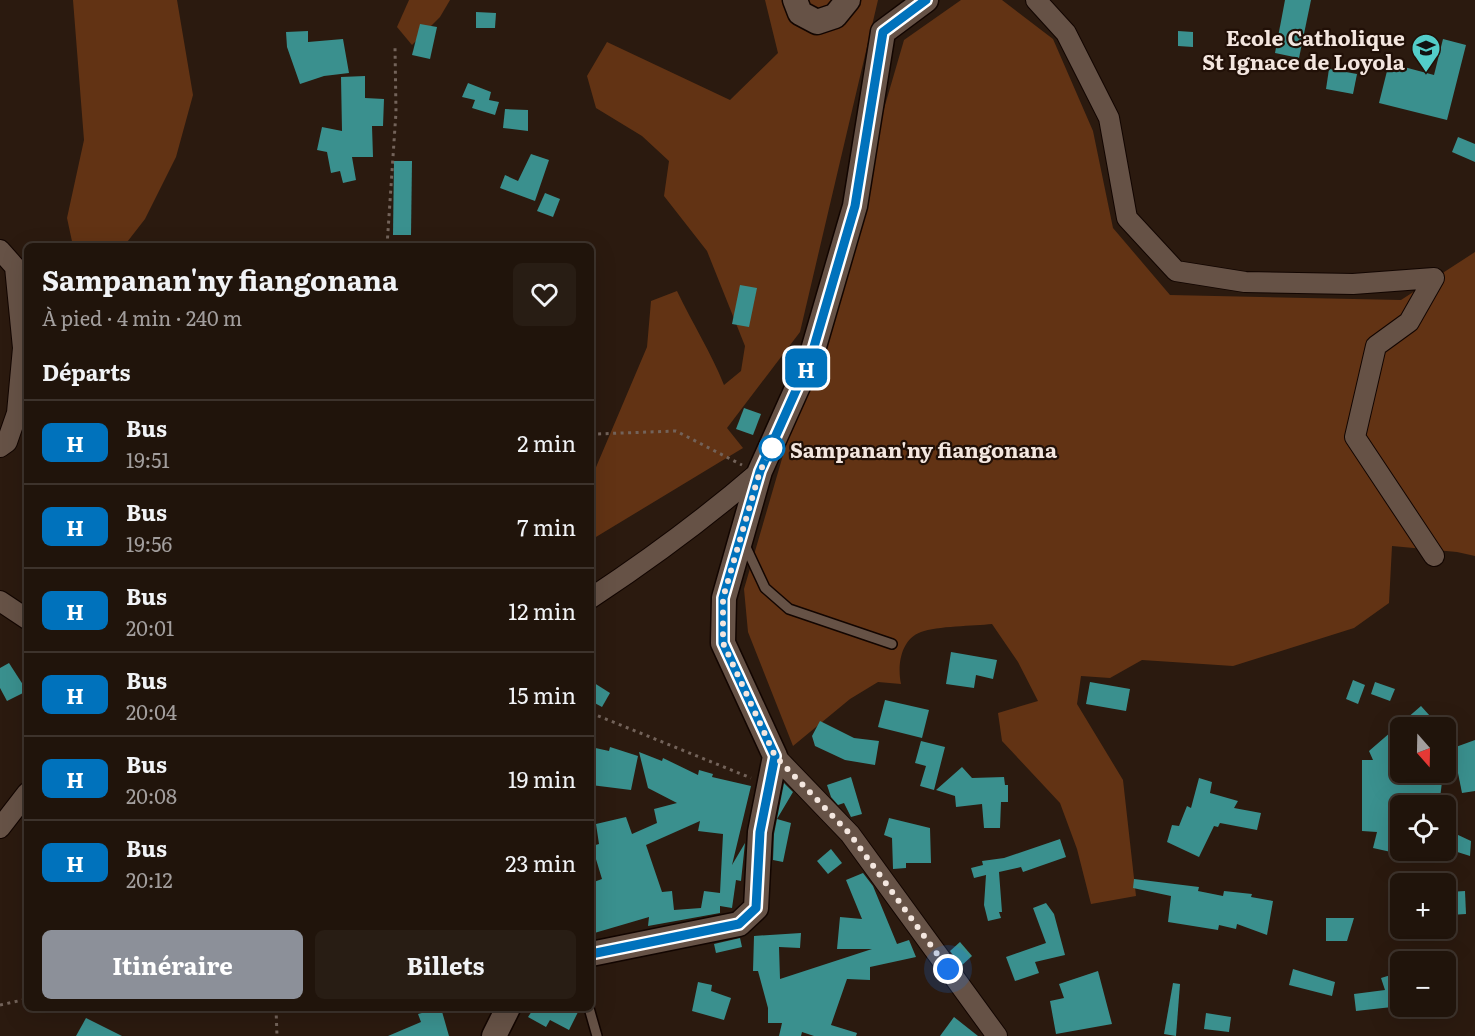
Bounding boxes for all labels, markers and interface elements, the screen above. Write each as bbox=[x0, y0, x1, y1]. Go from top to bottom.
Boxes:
place label: Ecole Catholique St Ignace de Loyola bbox=[1202, 21, 1406, 76]
school or university icon: Ecole Catholique St Ignace de Loyola bbox=[1410, 32, 1442, 74]
text: Sampanan'ny fiangonana bbox=[42, 258, 398, 300]
button: heart bbox=[513, 263, 576, 326]
text: À pied · 4 min · 240 m bbox=[42, 302, 242, 332]
line badge: H bbox=[786, 348, 826, 388]
text: H bbox=[797, 353, 815, 384]
text: Départs bbox=[42, 355, 131, 388]
text: Bus bbox=[126, 411, 167, 444]
text: 2 min bbox=[517, 426, 576, 459]
text: H bbox=[66, 427, 84, 458]
place label: Sampanan'ny fiangonana bbox=[790, 433, 1058, 464]
marker: Sampanan'ny fiangonana bbox=[759, 435, 785, 461]
text: 19:51 bbox=[126, 444, 170, 474]
text: Bus bbox=[126, 495, 167, 528]
text: 7 min bbox=[517, 510, 576, 543]
text: H bbox=[66, 511, 84, 542]
text: 19:56 bbox=[126, 528, 172, 558]
text: Bus bbox=[126, 579, 167, 612]
text: 12 min bbox=[508, 594, 576, 627]
text: H bbox=[66, 595, 84, 626]
text: 20:01 bbox=[126, 612, 174, 642]
text: Bus bbox=[126, 663, 167, 696]
text: 15 min bbox=[508, 678, 576, 711]
text: H bbox=[66, 679, 84, 710]
text: 20:04 bbox=[126, 696, 177, 726]
north arrow bbox=[1390, 717, 1456, 783]
map controls bbox=[1390, 717, 1456, 1017]
text: Bus bbox=[126, 747, 167, 780]
text: 19 min bbox=[508, 762, 576, 795]
text: H bbox=[66, 763, 84, 794]
text: 20:08 bbox=[126, 780, 177, 810]
button: locate bbox=[1390, 795, 1456, 861]
text: Bus bbox=[126, 831, 167, 864]
text: 23 min bbox=[505, 846, 576, 879]
text: H bbox=[66, 847, 84, 878]
text: 20:12 bbox=[126, 864, 173, 894]
button: + bbox=[1390, 873, 1456, 939]
button: Itinéraire bbox=[42, 930, 303, 999]
button: Billets bbox=[315, 930, 576, 999]
button: − bbox=[1390, 951, 1456, 1017]
your location bbox=[933, 954, 963, 984]

